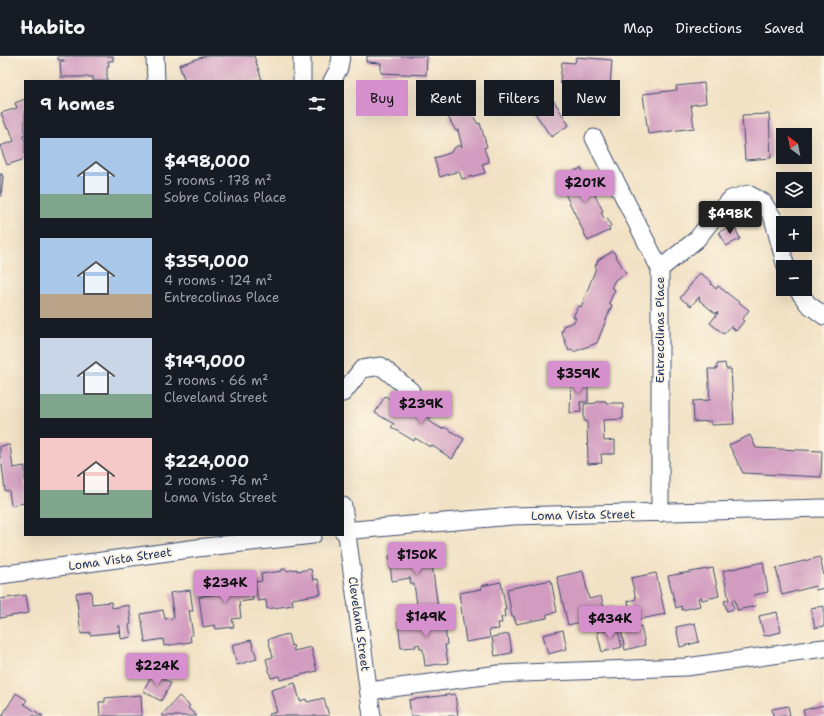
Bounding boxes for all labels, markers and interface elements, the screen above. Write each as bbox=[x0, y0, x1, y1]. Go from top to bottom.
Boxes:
text: Habito bbox=[20, 15, 85, 40]
text: Map bbox=[624, 19, 654, 37]
text: Directions bbox=[676, 19, 742, 37]
text: Saved bbox=[764, 19, 804, 37]
chip: Buy bbox=[356, 80, 408, 116]
chip: Rent bbox=[416, 80, 476, 116]
chip: Filters bbox=[484, 80, 554, 116]
chip: New bbox=[562, 80, 620, 116]
text: 9 homes bbox=[40, 93, 115, 115]
icon: filters bbox=[306, 93, 328, 115]
north arrow bbox=[776, 128, 812, 164]
map controls bbox=[776, 128, 812, 296]
text: $498,000 bbox=[164, 150, 250, 172]
icon: home bbox=[72, 154, 120, 202]
pin: $201K bbox=[557, 170, 613, 204]
text: 5 rooms · 178 m² bbox=[164, 172, 272, 189]
button: layers bbox=[776, 172, 812, 208]
text: $201K bbox=[564, 174, 606, 191]
text: Sobre Colinas Place bbox=[164, 189, 286, 206]
pin: $498K bbox=[702, 201, 758, 235]
text: $498K bbox=[708, 205, 752, 222]
button: + bbox=[776, 216, 812, 252]
text: $359,000 bbox=[164, 250, 249, 272]
icon: home bbox=[72, 254, 120, 302]
button: − bbox=[776, 260, 812, 296]
text: 4 rooms · 124 m² bbox=[164, 272, 273, 289]
street label: Entrecolinas Place bbox=[652, 277, 668, 383]
text: Entrecolinas Place bbox=[164, 289, 279, 306]
text: $149,000 bbox=[164, 350, 245, 372]
icon: home bbox=[72, 354, 120, 402]
pin: $359K bbox=[550, 361, 606, 395]
text: $359K bbox=[556, 365, 600, 382]
text: 2 rooms · 66 m² bbox=[164, 372, 268, 389]
text: Cleveland Street bbox=[164, 389, 268, 406]
pin: $239K bbox=[393, 391, 449, 425]
text: $239K bbox=[399, 395, 443, 412]
text: $224,000 bbox=[164, 450, 249, 472]
icon: home bbox=[72, 454, 120, 502]
text: 2 rooms · 76 m² bbox=[164, 472, 268, 489]
text: Loma Vista Street bbox=[164, 489, 277, 506]
street label: Loma Vista Street bbox=[531, 506, 635, 524]
pin: $150K bbox=[389, 542, 445, 576]
street label: Loma Vista Street bbox=[67, 544, 173, 574]
text: $150K bbox=[397, 546, 437, 563]
pin: $234K bbox=[197, 570, 253, 604]
text: $234K bbox=[203, 574, 247, 591]
street label: Cleveland Street bbox=[344, 576, 374, 672]
pin: $149K bbox=[398, 604, 454, 638]
pin: $434K bbox=[582, 606, 638, 640]
text: $149K bbox=[406, 608, 446, 625]
text: $434K bbox=[588, 610, 632, 627]
pin: $224K bbox=[129, 653, 185, 687]
text: $224K bbox=[135, 657, 179, 674]

